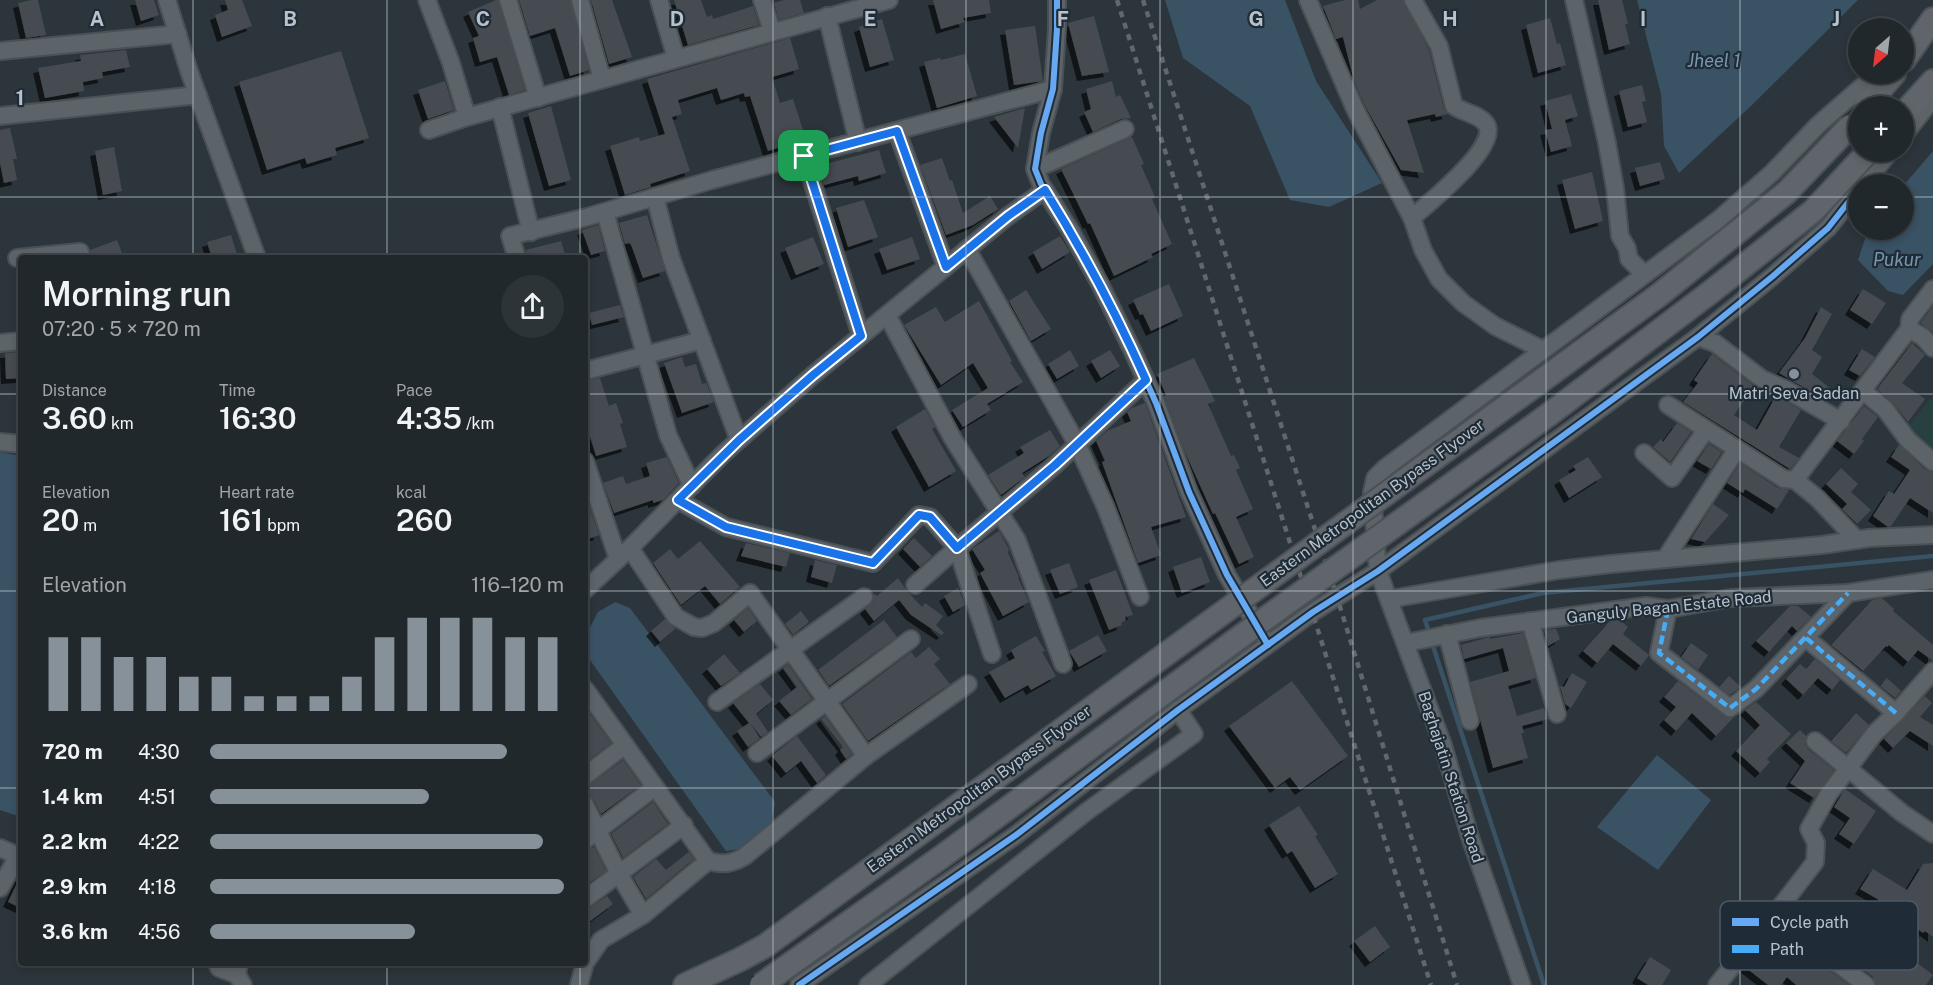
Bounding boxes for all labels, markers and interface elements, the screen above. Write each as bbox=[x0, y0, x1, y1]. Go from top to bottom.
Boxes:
text: A bbox=[90, 7, 104, 31]
text: B bbox=[283, 7, 297, 31]
text: C bbox=[476, 7, 490, 31]
text: D bbox=[670, 7, 684, 31]
text: E bbox=[864, 7, 876, 31]
text: F bbox=[1057, 7, 1069, 31]
text: G bbox=[1248, 7, 1264, 31]
text: H bbox=[1442, 7, 1458, 31]
text: I bbox=[1640, 7, 1646, 31]
text: J bbox=[1832, 7, 1840, 31]
north arrow bbox=[1848, 18, 1914, 84]
map controls bbox=[1848, 18, 1914, 240]
water label: Jheel 1 bbox=[1687, 50, 1741, 71]
text: 1 bbox=[16, 86, 24, 110]
button: + bbox=[1848, 96, 1914, 162]
pin bbox=[778, 130, 829, 181]
icon: arrive bbox=[787, 139, 820, 172]
button: − bbox=[1848, 174, 1914, 240]
water label: Pukur bbox=[1873, 249, 1921, 270]
text: Morning run bbox=[42, 275, 231, 313]
button: share bbox=[501, 275, 564, 338]
text: 07:20 · 5 × 720 m bbox=[42, 317, 201, 341]
marker: Matri Seva Sadan bbox=[1787, 367, 1801, 381]
text: Distance bbox=[42, 381, 107, 400]
text: Time bbox=[219, 381, 255, 400]
text: Pace bbox=[396, 381, 433, 400]
place label: Matri Seva Sadan bbox=[1729, 384, 1859, 403]
text: 3.60 bbox=[42, 400, 107, 436]
text: 16:30 bbox=[219, 400, 297, 436]
text: 4:35 bbox=[396, 400, 462, 436]
text: km bbox=[107, 414, 134, 433]
text: /km bbox=[462, 414, 494, 433]
street label: Eastern Metropolitan Bypass Flyover bbox=[1256, 415, 1488, 591]
text: Elevation bbox=[42, 483, 110, 502]
text: Heart rate bbox=[219, 483, 295, 502]
text: kcal bbox=[396, 483, 427, 502]
text: 20 bbox=[42, 502, 79, 538]
text: 161 bbox=[219, 502, 263, 538]
text: 260 bbox=[396, 502, 453, 538]
text: m bbox=[79, 516, 97, 535]
text: bpm bbox=[263, 516, 300, 535]
text: Elevation bbox=[42, 573, 127, 597]
text: 116–120 m bbox=[471, 573, 564, 597]
street label: Ganguly Bagan Estate Road bbox=[1565, 587, 1773, 627]
street label: Baghajatin Station Road bbox=[1414, 689, 1488, 865]
street label: Eastern Metropolitan Bypass Flyover bbox=[863, 701, 1095, 877]
text: 720 m bbox=[42, 740, 103, 764]
text: 4:30 bbox=[138, 740, 180, 764]
text: 1.4 km bbox=[42, 785, 103, 809]
text: 4:51 bbox=[138, 785, 176, 809]
text: 2.2 km bbox=[42, 830, 107, 854]
text: 4:22 bbox=[138, 830, 179, 854]
text: 2.9 km bbox=[42, 875, 107, 899]
text: 4:18 bbox=[138, 875, 176, 899]
legend bbox=[1720, 901, 1918, 970]
text: Cycle path bbox=[1770, 913, 1849, 932]
text: 3.6 km bbox=[42, 920, 108, 944]
text: 4:56 bbox=[138, 920, 180, 944]
text: Path bbox=[1770, 940, 1804, 959]

